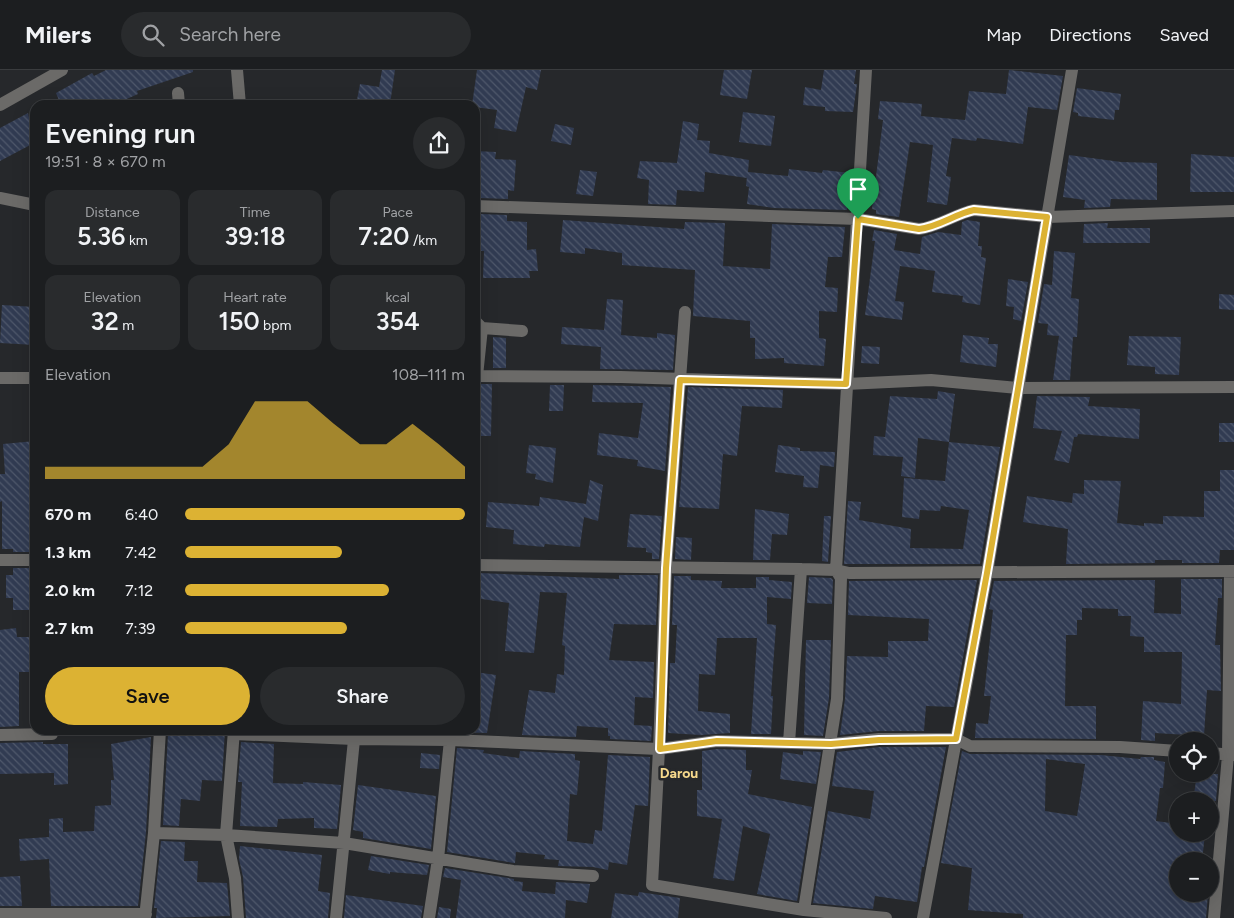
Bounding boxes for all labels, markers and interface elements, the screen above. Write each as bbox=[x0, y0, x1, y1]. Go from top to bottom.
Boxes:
search box bbox=[121, 12, 471, 57]
text: Milers bbox=[25, 20, 91, 49]
icon: search bbox=[139, 21, 167, 49]
text: Search here bbox=[179, 23, 281, 46]
text: Map bbox=[986, 24, 1021, 46]
text: Directions bbox=[1049, 24, 1131, 46]
text: Saved bbox=[1159, 24, 1209, 46]
text: Evening run bbox=[45, 116, 196, 150]
button: share bbox=[413, 117, 465, 169]
text: 19:51 · 8 × 670 m bbox=[45, 152, 166, 171]
pin bbox=[837, 168, 879, 219]
icon: arrive bbox=[844, 175, 872, 203]
text: Distance bbox=[85, 204, 140, 221]
text: Time bbox=[240, 204, 270, 221]
text: Pace bbox=[383, 204, 413, 221]
text: 5.36 bbox=[77, 221, 125, 251]
text: 39:18 bbox=[225, 221, 285, 251]
text: 7:20 bbox=[358, 221, 409, 251]
text: km bbox=[125, 232, 148, 249]
text: /km bbox=[409, 232, 437, 249]
text: Elevation bbox=[84, 289, 141, 306]
text: Heart rate bbox=[223, 289, 287, 306]
text: kcal bbox=[385, 289, 410, 306]
text: 32 bbox=[91, 306, 119, 336]
text: 150 bbox=[219, 306, 260, 336]
text: 354 bbox=[376, 306, 420, 336]
text: m bbox=[119, 317, 134, 334]
text: bpm bbox=[260, 317, 291, 334]
text: Elevation bbox=[45, 365, 111, 384]
text: 108–111 m bbox=[392, 365, 465, 384]
text: 670 m bbox=[45, 505, 91, 524]
text: 6:40 bbox=[125, 505, 158, 524]
text: 1.3 km bbox=[45, 543, 91, 562]
text: 7:42 bbox=[125, 543, 157, 562]
text: 2.0 km bbox=[45, 581, 95, 600]
text: 7:12 bbox=[125, 581, 153, 600]
text: 2.7 km bbox=[45, 619, 94, 638]
text: 7:39 bbox=[125, 619, 155, 638]
button: Save bbox=[45, 667, 250, 725]
button: Share bbox=[260, 667, 465, 725]
map controls bbox=[1169, 732, 1219, 902]
button: locate bbox=[1169, 732, 1219, 782]
district label: Darou bbox=[660, 765, 698, 782]
button: + bbox=[1169, 792, 1219, 842]
button: − bbox=[1169, 852, 1219, 902]

